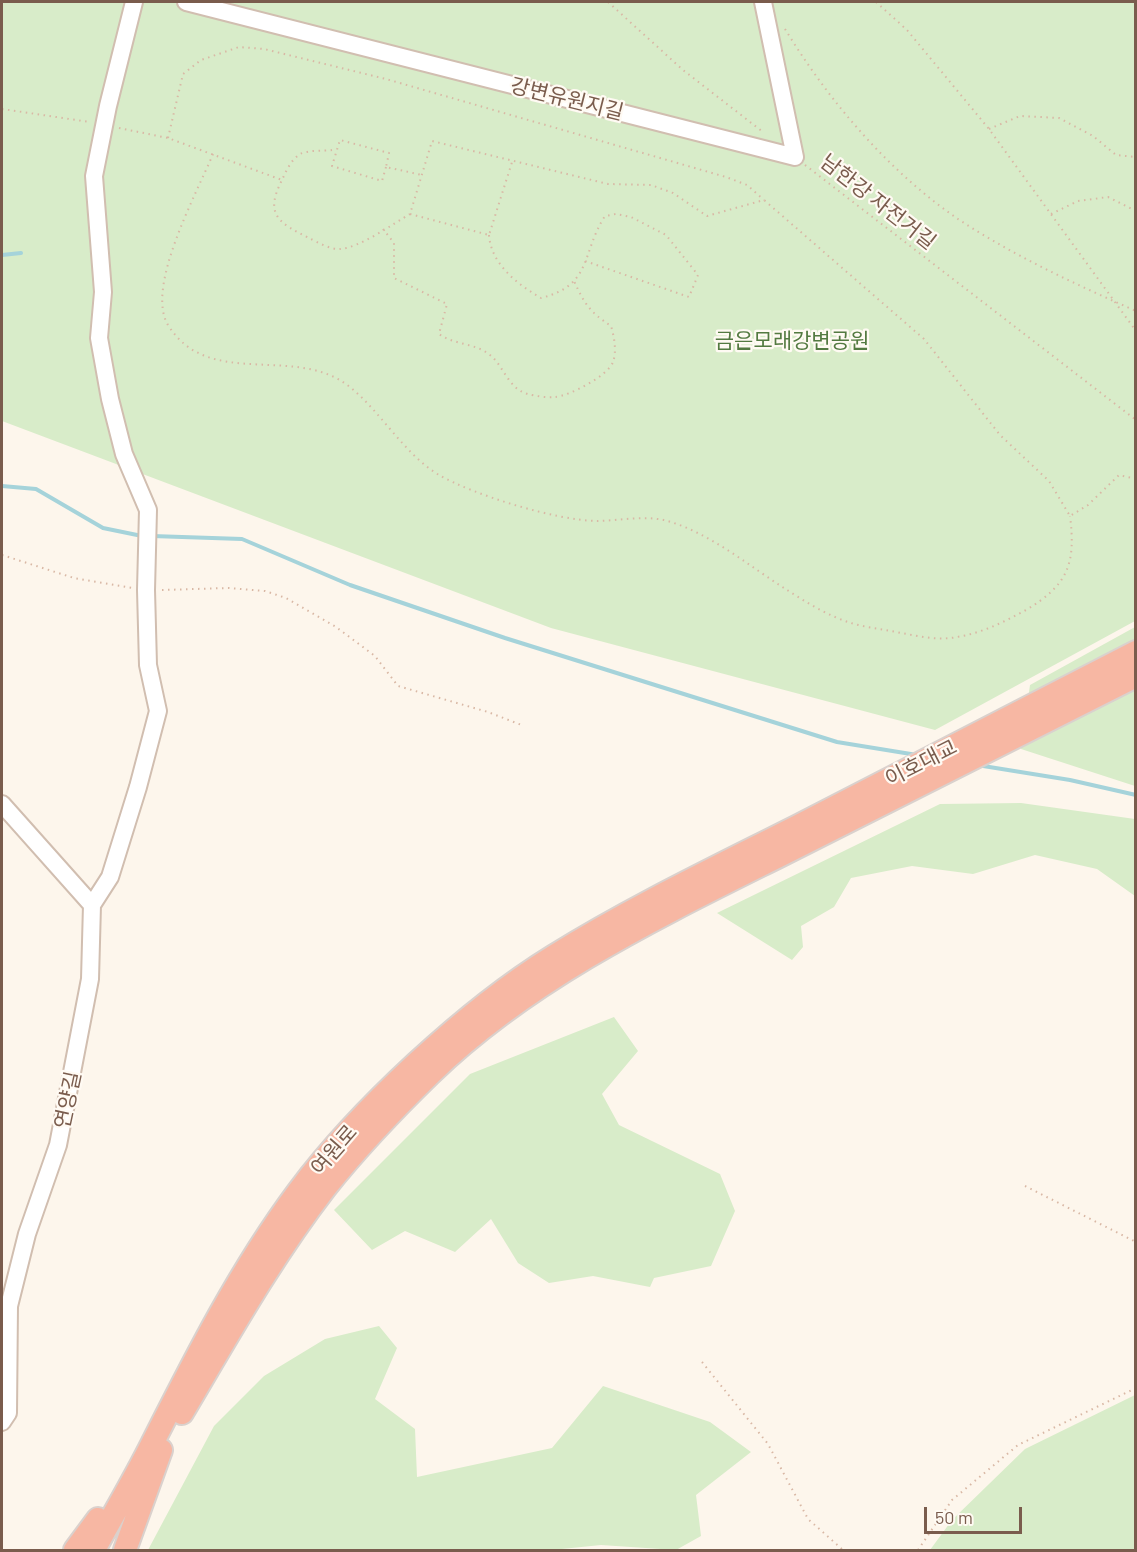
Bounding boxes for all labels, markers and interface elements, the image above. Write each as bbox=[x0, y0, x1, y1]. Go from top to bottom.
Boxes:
street label: 강변유원지길 bbox=[508, 73, 626, 125]
street label: 남한강 자전거길 bbox=[815, 149, 941, 255]
park label: 금은모래강변공원 bbox=[715, 328, 869, 354]
street label: 이호대교 bbox=[881, 734, 961, 792]
street label: 연양길 bbox=[50, 1069, 86, 1131]
street label: 여원로 bbox=[305, 1120, 363, 1180]
scale bar bbox=[927, 1495, 1024, 1533]
text: 50 m bbox=[935, 1506, 973, 1528]

